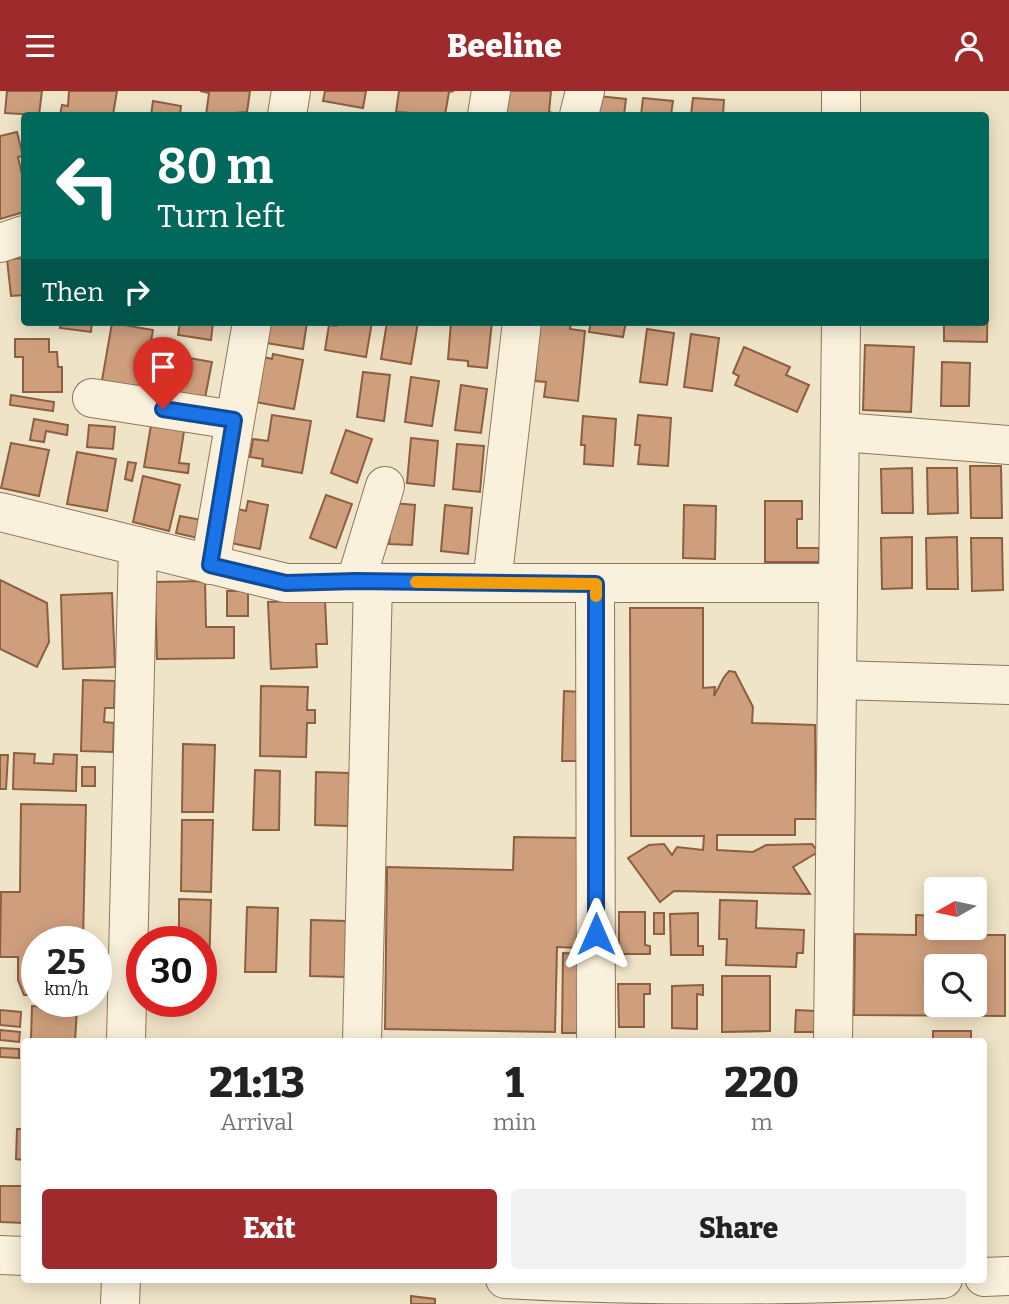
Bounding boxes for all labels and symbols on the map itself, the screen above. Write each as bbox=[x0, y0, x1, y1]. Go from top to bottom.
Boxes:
pin bbox=[133, 337, 193, 409]
north arrow bbox=[924, 877, 987, 940]
position arrow bbox=[559, 897, 633, 971]
speed limit sign: 30 bbox=[126, 926, 217, 1017]

